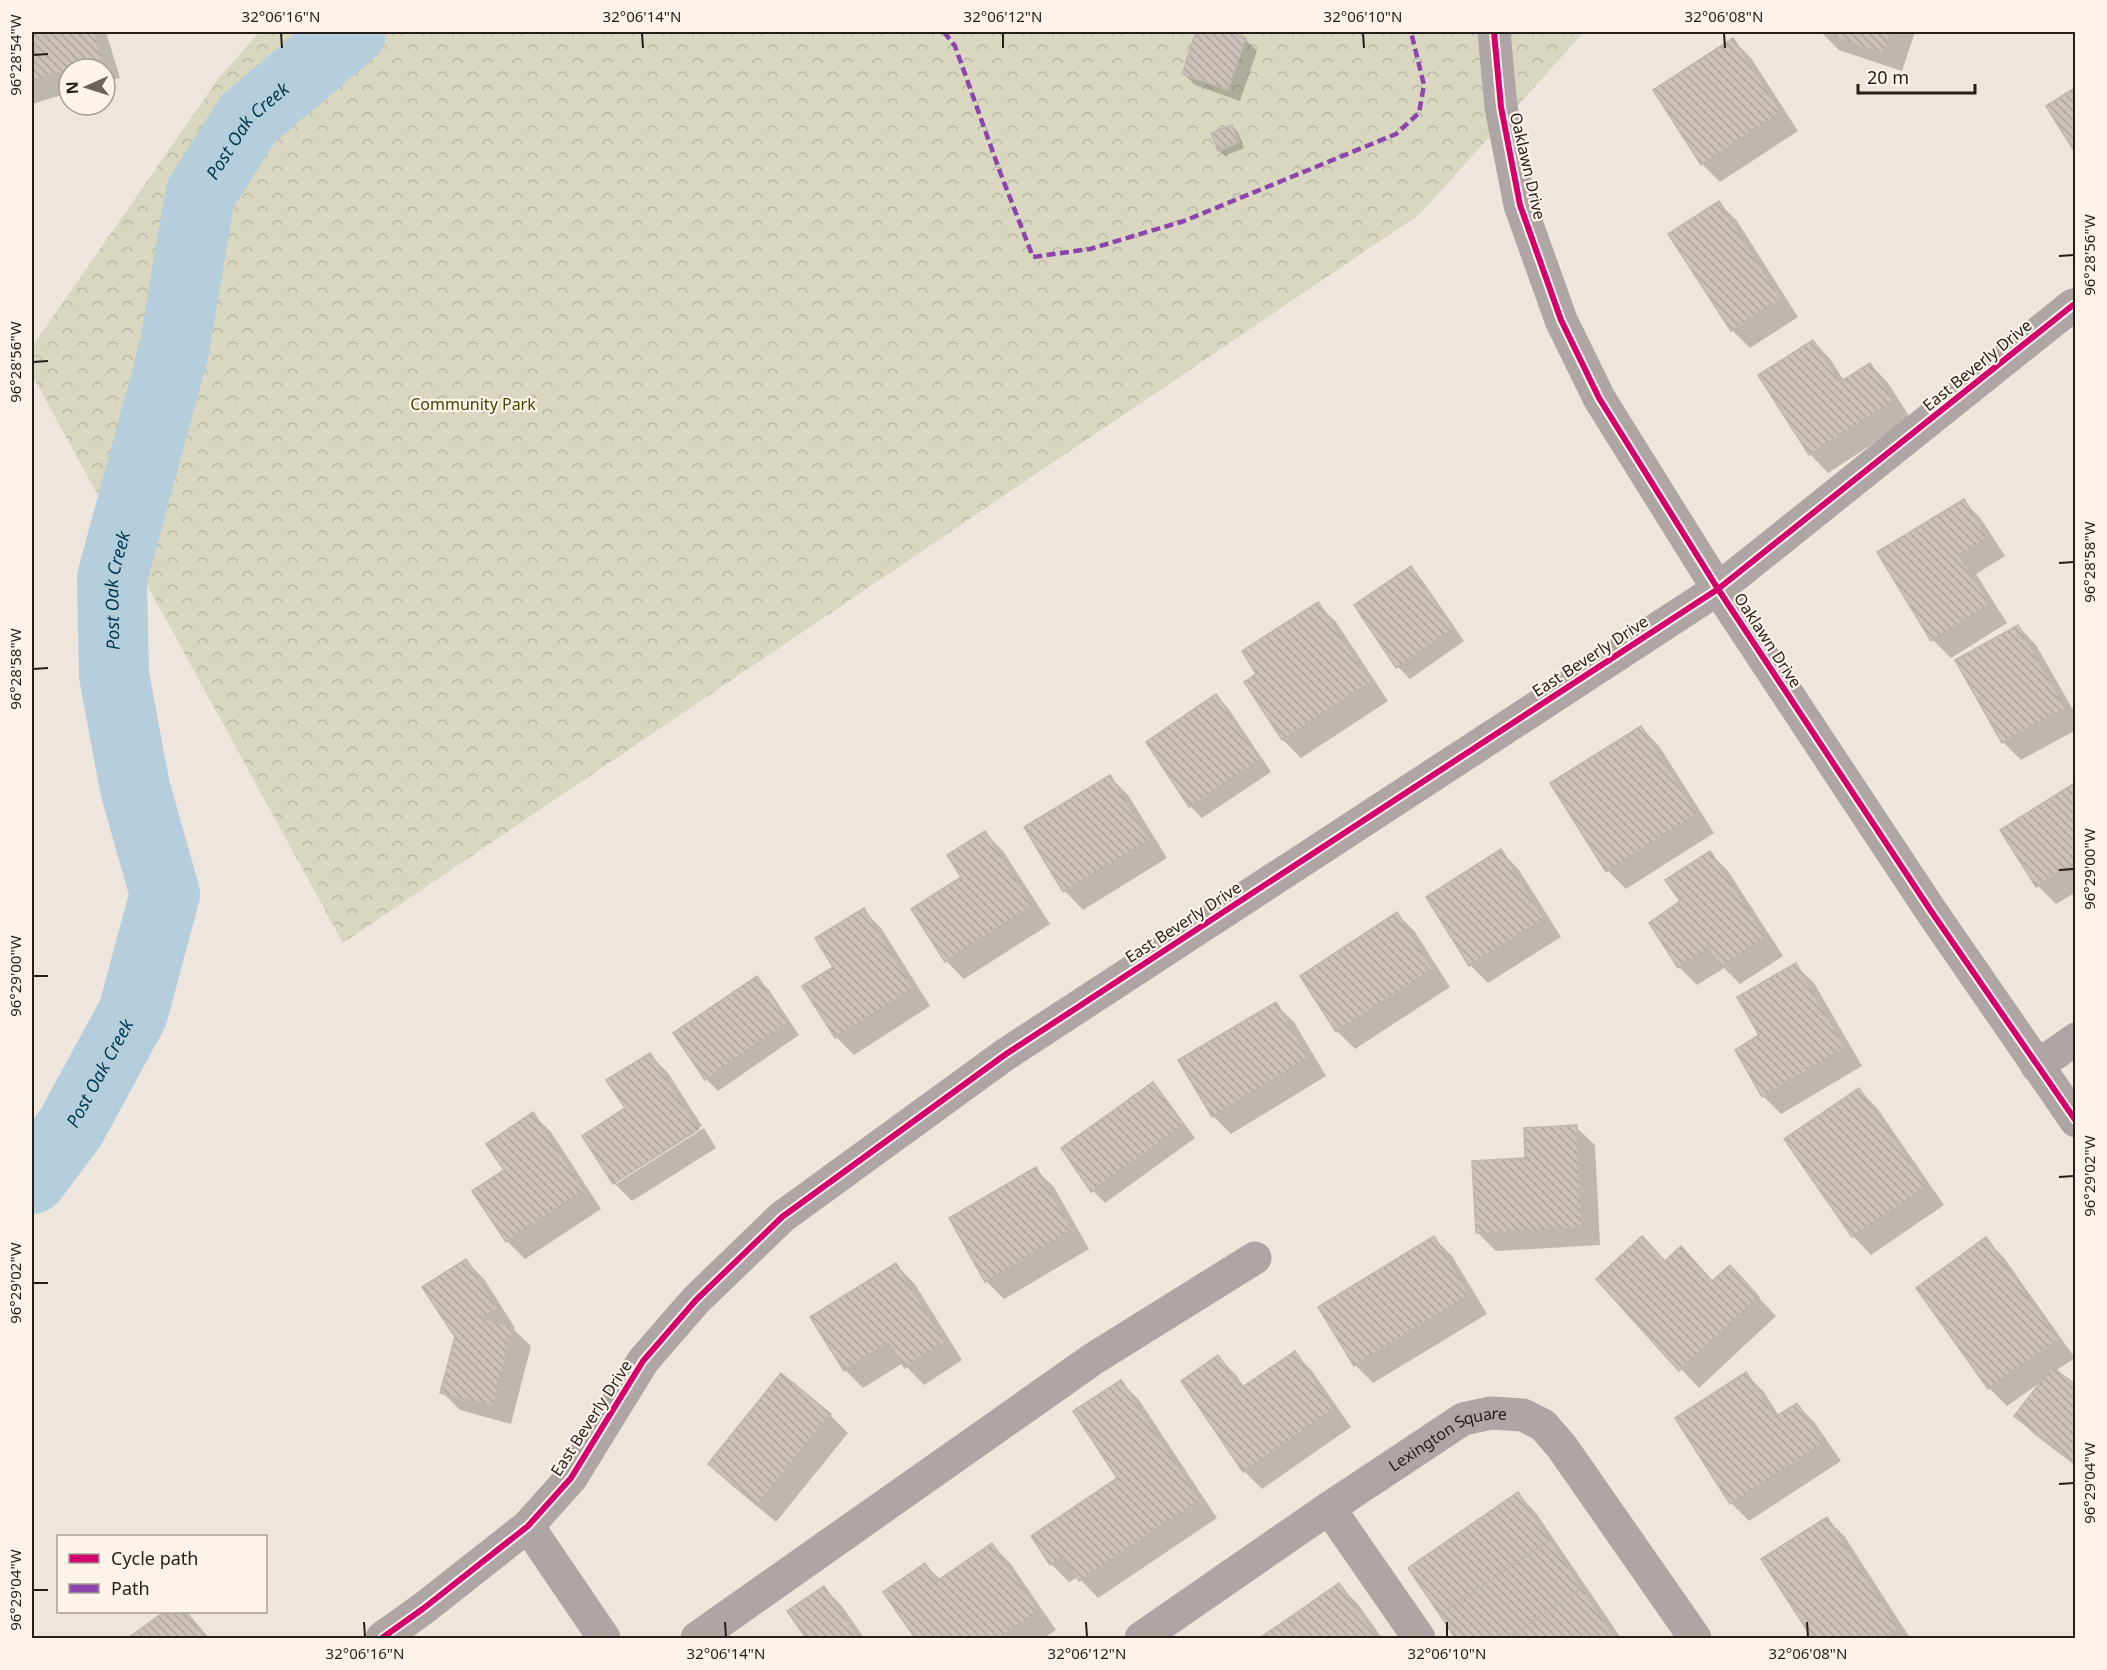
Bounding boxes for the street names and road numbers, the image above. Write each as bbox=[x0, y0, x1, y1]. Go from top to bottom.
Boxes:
street label: Oaklawn Drive bbox=[1505, 110, 1551, 222]
street label: East Beverly Drive bbox=[1918, 314, 2036, 416]
street label: Oaklawn Drive bbox=[1729, 588, 1807, 692]
street label: East Beverly Drive bbox=[1528, 610, 1652, 702]
street label: East Beverly Drive bbox=[1121, 876, 1245, 968]
street label: East Beverly Drive bbox=[545, 1356, 637, 1480]
street label: Lexington Square bbox=[1384, 1402, 1508, 1476]

